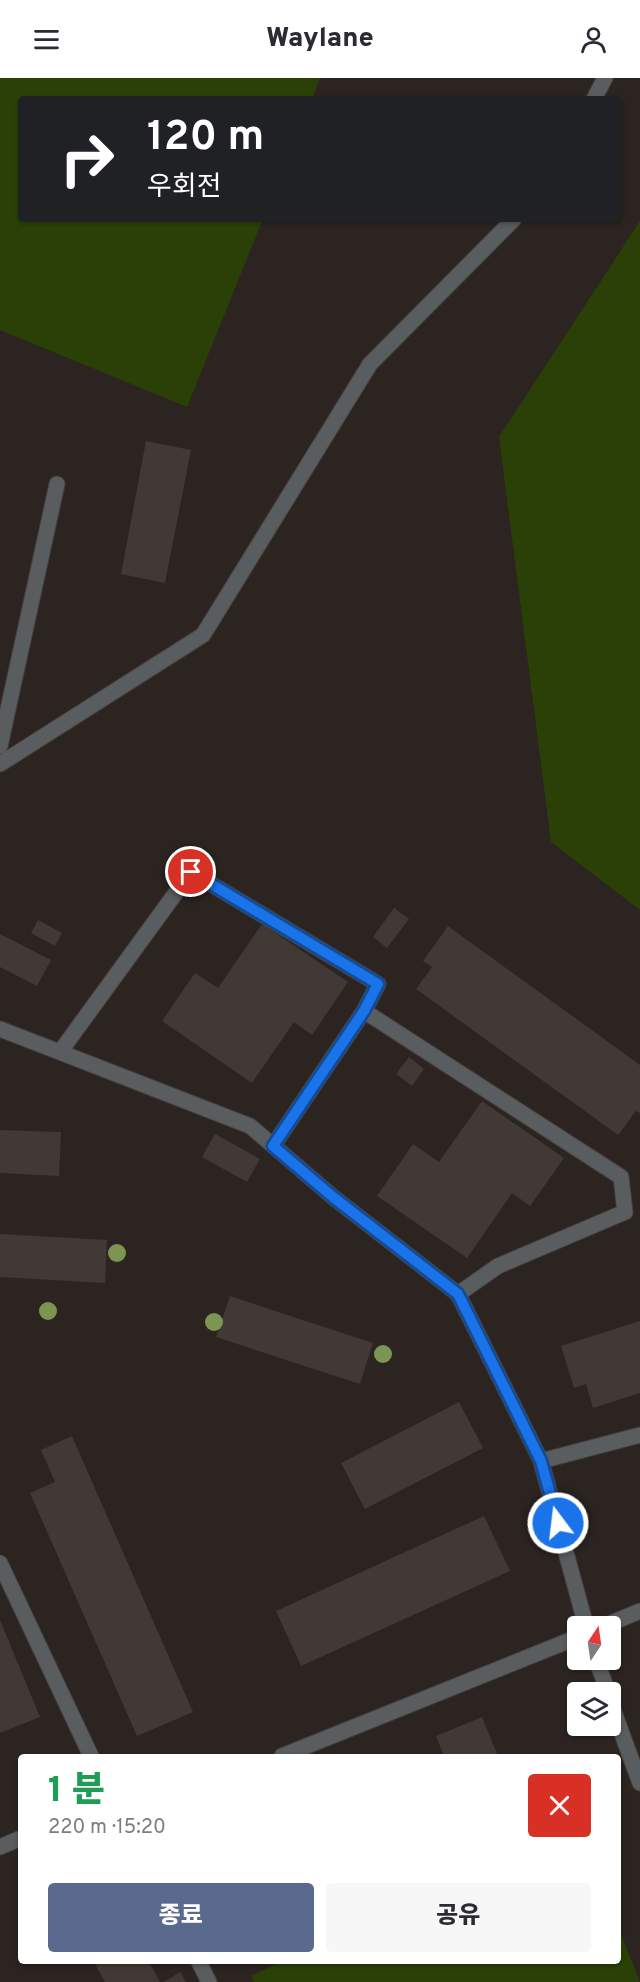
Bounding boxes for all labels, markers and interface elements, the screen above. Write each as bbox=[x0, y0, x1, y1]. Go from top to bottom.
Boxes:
text: Waylane bbox=[266, 22, 374, 56]
icon: menu bbox=[30, 23, 63, 56]
icon: person bbox=[577, 23, 610, 56]
text: 120 m bbox=[147, 112, 264, 165]
icon: right bbox=[48, 120, 126, 198]
text: 우회전 bbox=[147, 171, 222, 205]
pin bbox=[165, 846, 216, 897]
icon: arrive bbox=[174, 855, 207, 888]
position arrow bbox=[526, 1491, 590, 1555]
north arrow bbox=[567, 1616, 621, 1670]
map controls bbox=[567, 1616, 621, 1736]
button: layers bbox=[567, 1682, 621, 1736]
text: 1 분 bbox=[48, 1769, 105, 1815]
button: close bbox=[528, 1774, 591, 1837]
text: 220 m · 15:20 bbox=[48, 1815, 166, 1841]
button: 종료 bbox=[48, 1883, 314, 1952]
button: 공유 bbox=[326, 1883, 591, 1952]

